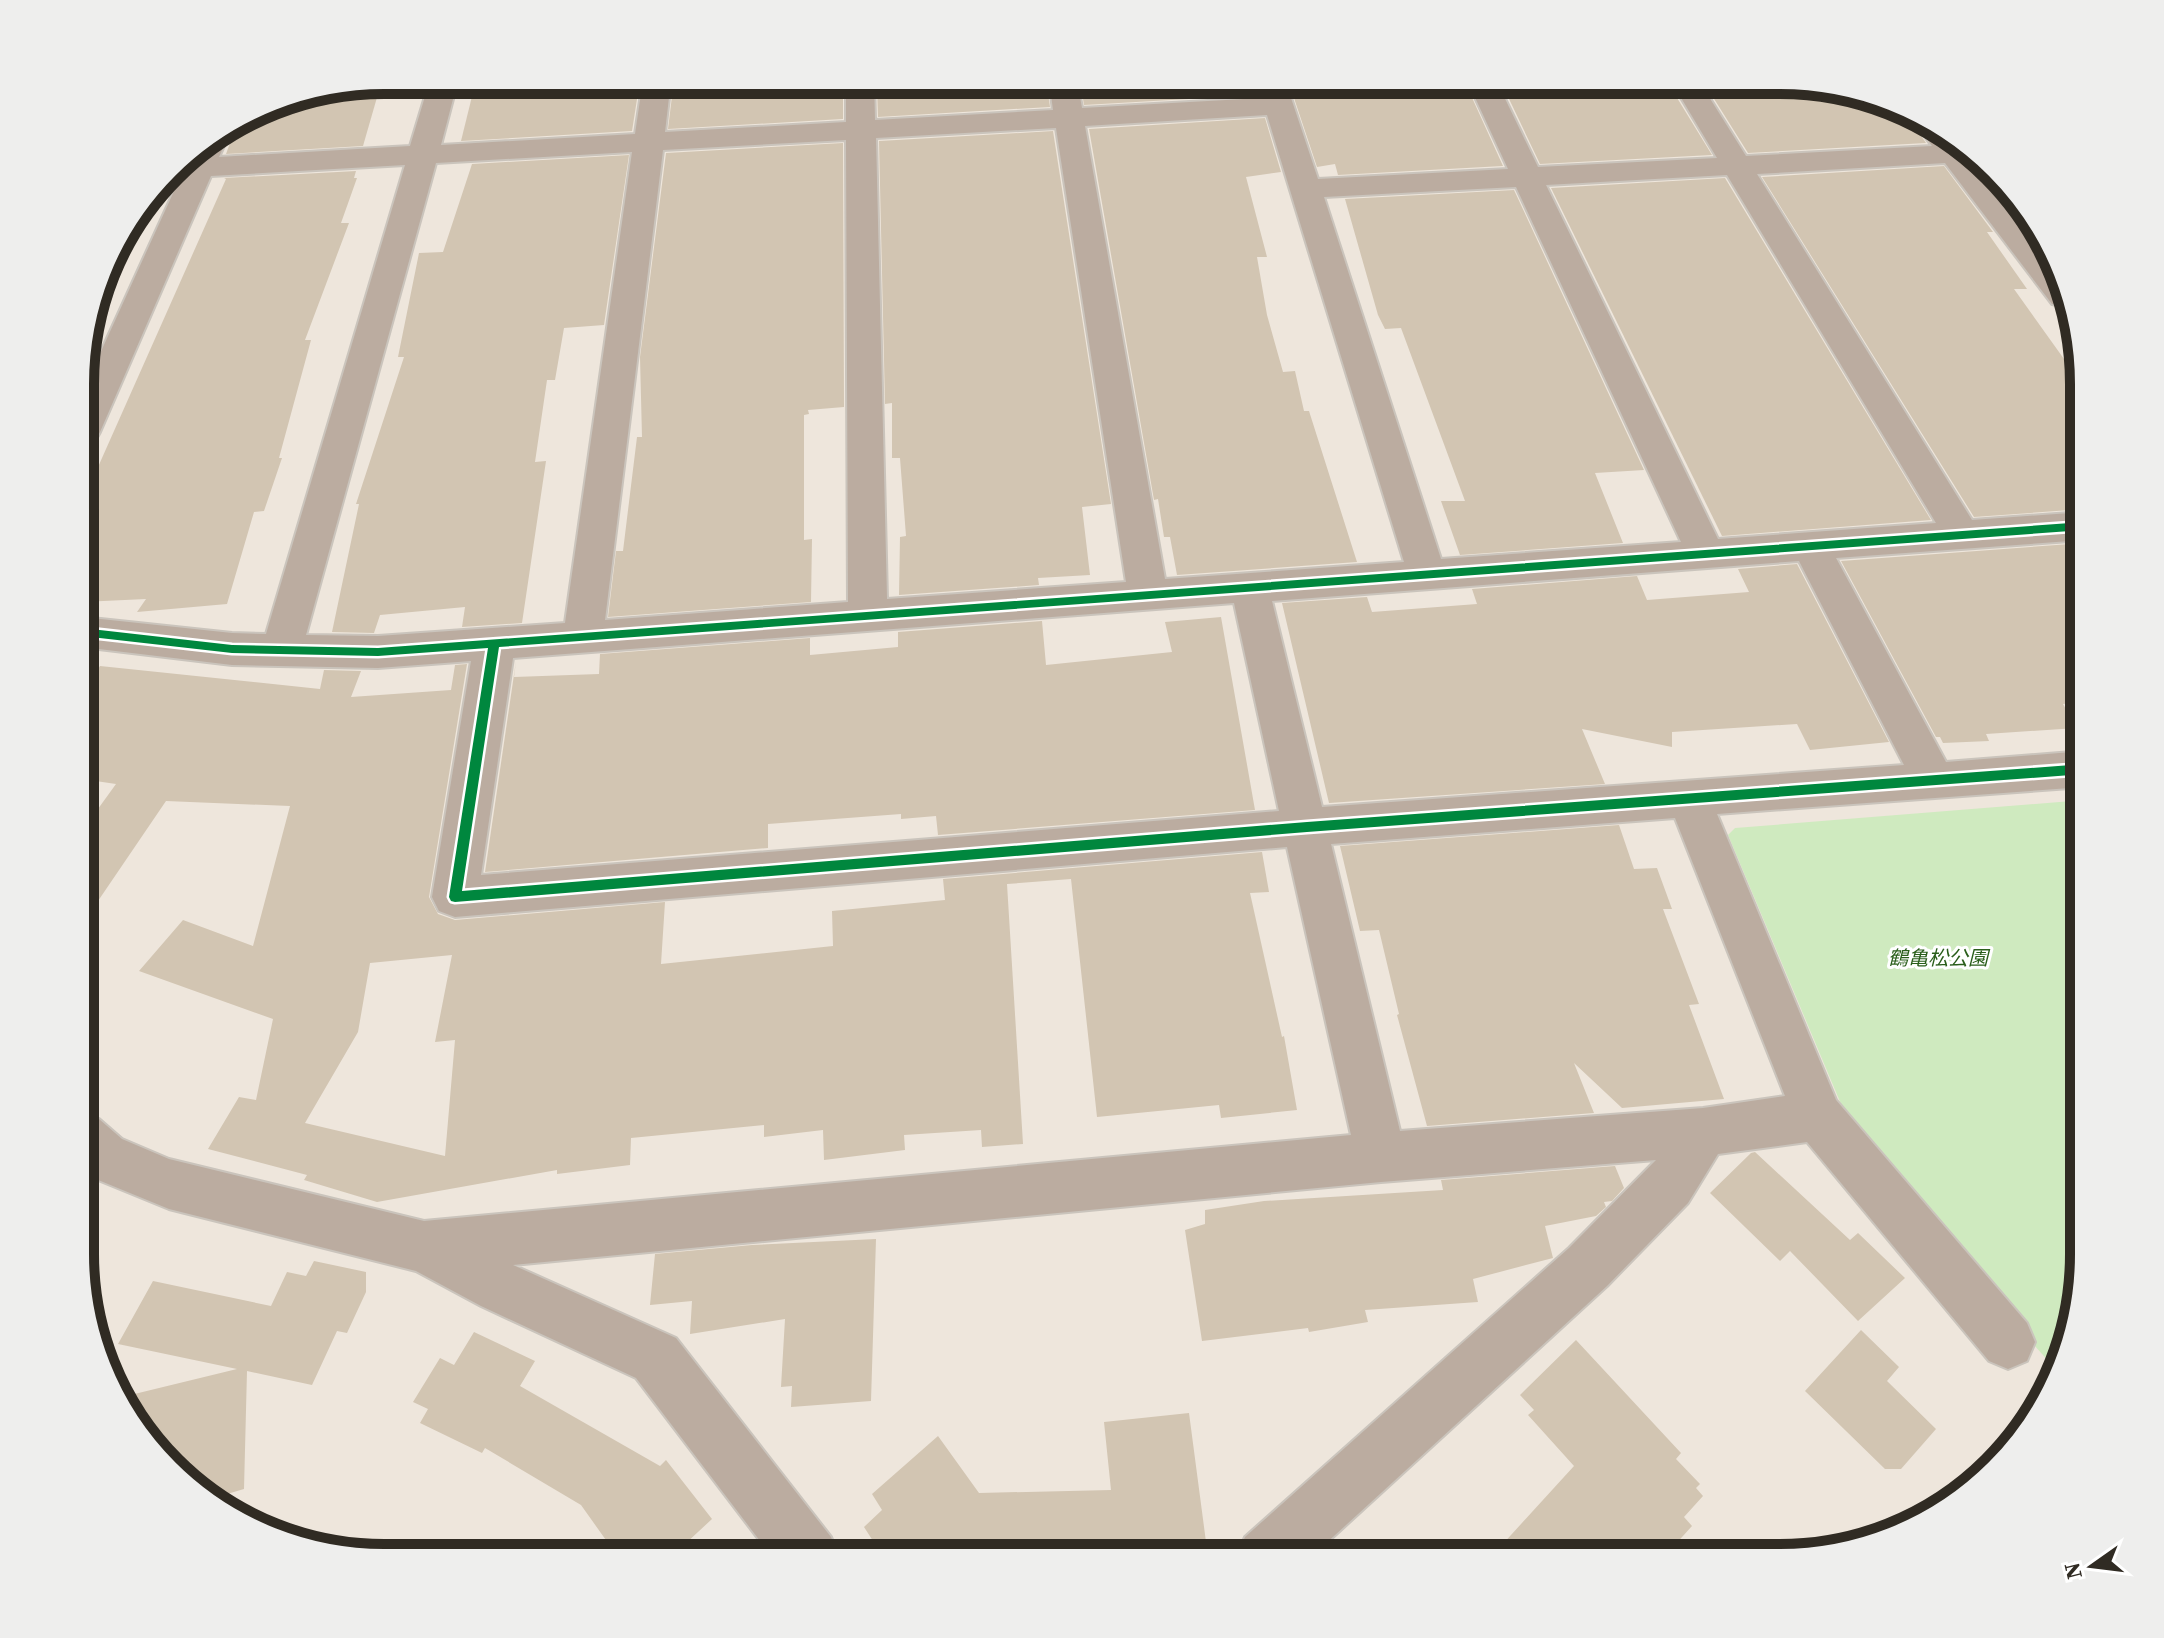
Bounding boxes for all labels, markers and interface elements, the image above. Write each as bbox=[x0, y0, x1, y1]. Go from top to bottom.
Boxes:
park label: 鶴亀松公園 bbox=[1888, 944, 1991, 972]
north arrow bbox=[2052, 1526, 2132, 1606]
text: N bbox=[2056, 1559, 2089, 1582]

